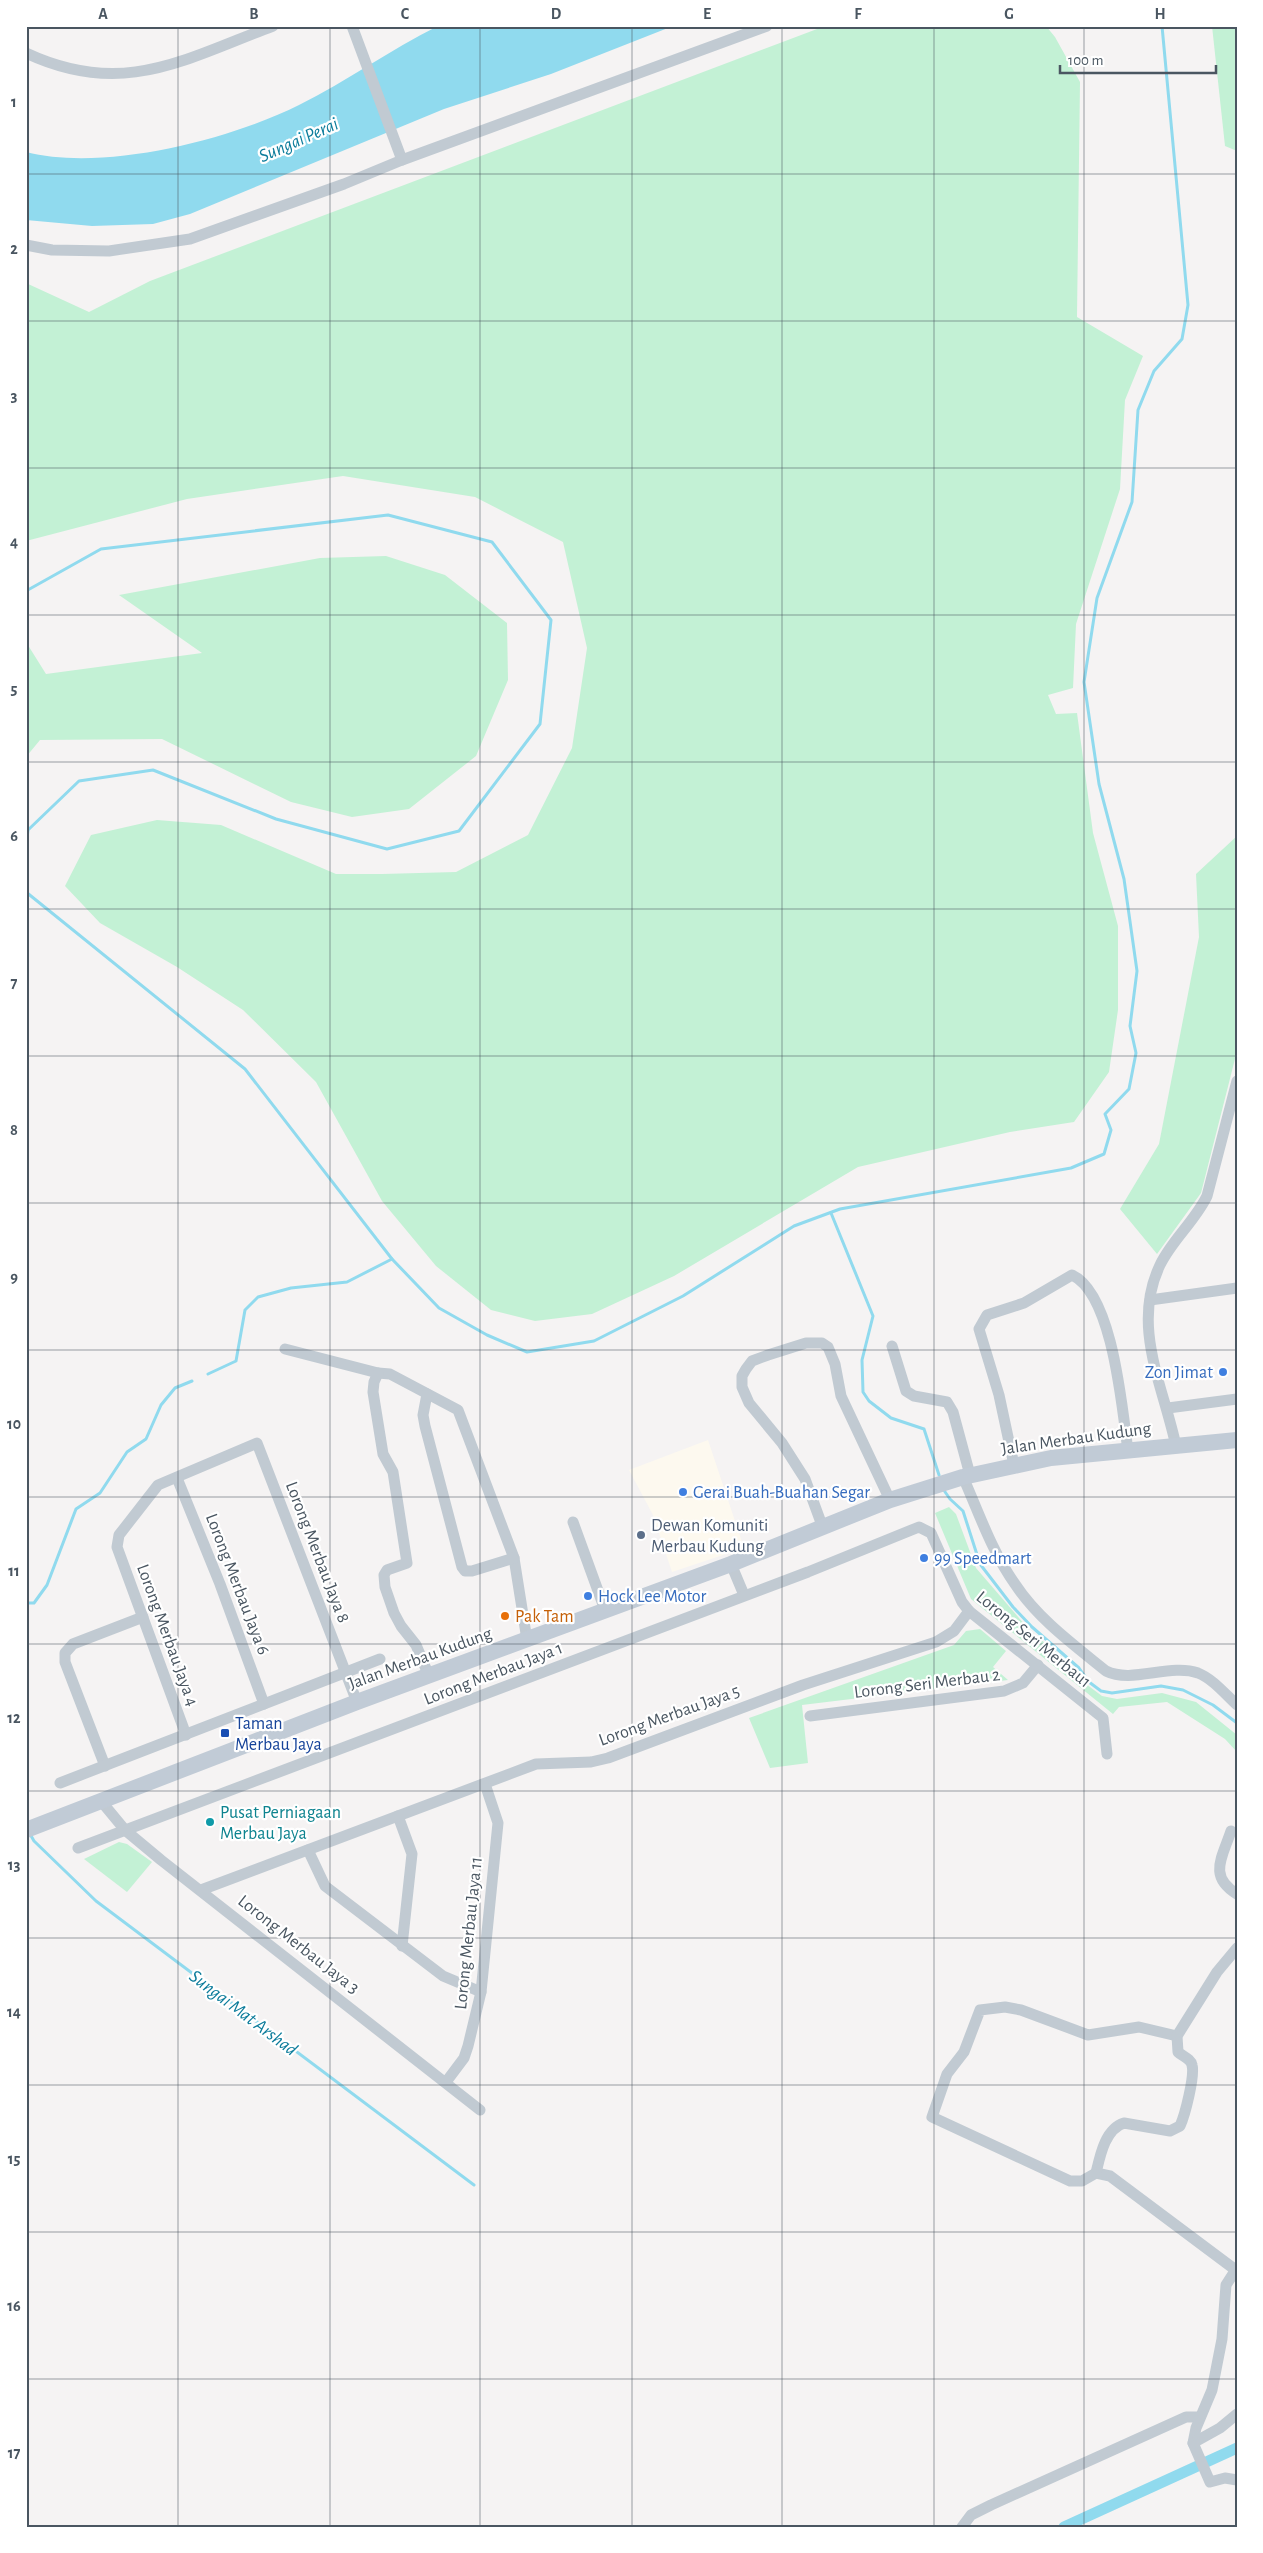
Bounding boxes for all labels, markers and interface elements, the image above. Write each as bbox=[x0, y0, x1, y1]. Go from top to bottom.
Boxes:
text: A bbox=[98, 6, 108, 22]
text: B bbox=[249, 6, 259, 22]
text: C bbox=[401, 6, 410, 22]
text: D bbox=[551, 6, 562, 22]
text: E bbox=[703, 6, 711, 22]
text: F bbox=[854, 6, 862, 22]
text: G bbox=[1004, 6, 1014, 22]
text: H bbox=[1154, 6, 1166, 22]
scale bar bbox=[1060, 42, 1217, 74]
text: 100 m bbox=[1068, 53, 1103, 68]
text: 1 bbox=[11, 94, 17, 110]
water label: Sungai Perai bbox=[256, 114, 341, 166]
text: 2 bbox=[10, 241, 18, 257]
text: 3 bbox=[11, 388, 18, 404]
text: 4 bbox=[10, 534, 18, 550]
text: 5 bbox=[11, 681, 18, 697]
text: 6 bbox=[10, 828, 18, 844]
text: 7 bbox=[11, 975, 18, 991]
text: 8 bbox=[10, 1122, 18, 1138]
text: 9 bbox=[10, 1269, 18, 1285]
place label: Zon Jimat bbox=[1145, 1364, 1213, 1382]
marker: Zon Jimat bbox=[1217, 1366, 1229, 1378]
text: 10 bbox=[7, 1416, 21, 1432]
street label: Jalan Merbau Kudung bbox=[1000, 1420, 1152, 1458]
street label: Lorong Merbau Jaya 8 bbox=[282, 1479, 352, 1625]
place label: Gerai Buah-Buahan Segar bbox=[693, 1484, 870, 1502]
marker: Gerai Buah-Buahan Segar bbox=[677, 1486, 689, 1498]
street label: Lorong Merbau Jaya 6 bbox=[202, 1511, 272, 1657]
place label: Dewan Komuniti Merbau Kudung bbox=[651, 1517, 768, 1556]
marker: Dewan Komuniti Merbau Kudung bbox=[635, 1529, 647, 1541]
place label: 99 Speedmart bbox=[934, 1550, 1032, 1568]
marker: 99 Speedmart bbox=[918, 1552, 930, 1564]
street label: Lorong Merbau Jaya 4 bbox=[133, 1562, 201, 1709]
text: 11 bbox=[8, 1563, 20, 1579]
place label: Hock Lee Motor bbox=[598, 1588, 707, 1606]
street label: Lorong Seri Merbau1 bbox=[973, 1588, 1094, 1691]
marker: Hock Lee Motor bbox=[582, 1590, 594, 1602]
place label: Pak Tam bbox=[515, 1608, 574, 1626]
marker: Pak Tam bbox=[499, 1610, 511, 1622]
street label: Jalan Merbau Kudung bbox=[346, 1625, 495, 1693]
street label: Lorong Merbau Jaya 1 bbox=[421, 1639, 565, 1709]
street label: Lorong Seri Merbau 2 bbox=[853, 1666, 1001, 1702]
street label: Lorong Merbau Jaya 5 bbox=[596, 1682, 742, 1750]
text: 12 bbox=[7, 1710, 21, 1726]
place label: Taman Merbau Jaya bbox=[235, 1715, 322, 1754]
marker: Taman Merbau Jaya bbox=[219, 1727, 231, 1739]
place label: Pusat Perniagaan Merbau Jaya bbox=[220, 1804, 341, 1843]
marker: Pusat Perniagaan Merbau Jaya bbox=[204, 1816, 216, 1828]
street label: Lorong Merbau Jaya 11 bbox=[452, 1856, 486, 2010]
text: 13 bbox=[8, 1857, 20, 1873]
street label: Lorong Merbau Jaya 3 bbox=[234, 1892, 362, 1998]
water label: Sungai Mat Arshad bbox=[186, 1967, 301, 2060]
text: 14 bbox=[7, 2004, 21, 2020]
text: 15 bbox=[8, 2151, 20, 2167]
text: 16 bbox=[7, 2298, 21, 2314]
text: 17 bbox=[8, 2445, 20, 2461]

